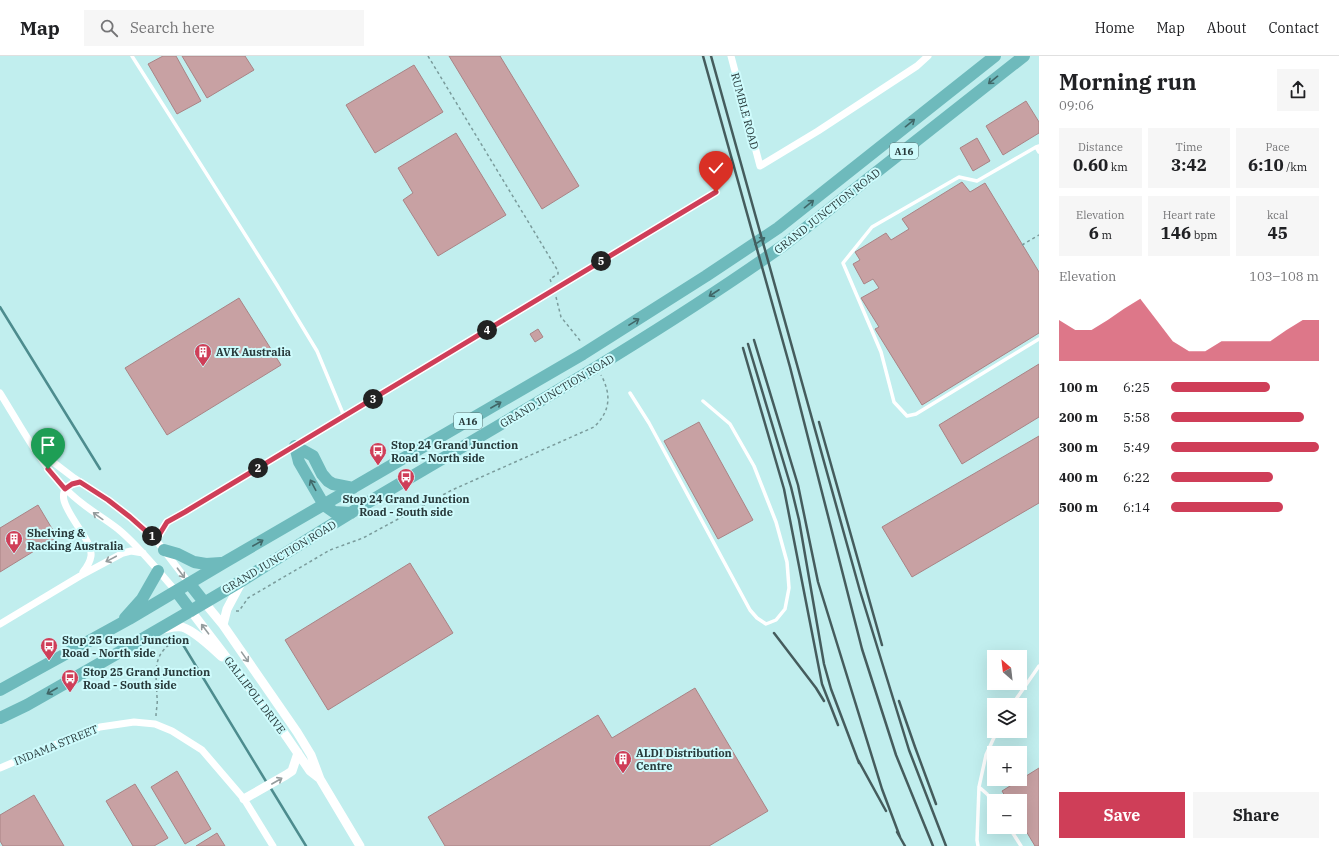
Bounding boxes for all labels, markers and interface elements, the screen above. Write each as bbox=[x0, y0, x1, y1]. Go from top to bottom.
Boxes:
search box bbox=[84, 10, 364, 46]
text: Map bbox=[20, 16, 60, 40]
icon: search bbox=[98, 17, 120, 39]
text: Search here bbox=[130, 18, 214, 37]
text: Home bbox=[1095, 19, 1134, 37]
text: Map bbox=[1156, 19, 1185, 37]
text: About bbox=[1207, 19, 1246, 37]
text: Contact bbox=[1268, 19, 1319, 37]
text: Morning run bbox=[1059, 67, 1197, 96]
button: share bbox=[1277, 69, 1319, 111]
street label: RUMBLE ROAD bbox=[728, 71, 762, 151]
one-way arrow bbox=[988, 76, 998, 85]
text: 09:06 bbox=[1059, 97, 1094, 114]
one-way arrow bbox=[905, 118, 916, 127]
text: Distance bbox=[1078, 140, 1123, 154]
text: Time bbox=[1175, 140, 1203, 154]
text: Pace bbox=[1266, 140, 1290, 154]
road number: A16 bbox=[890, 143, 918, 159]
pin bbox=[699, 151, 733, 192]
text: 0.60 bbox=[1073, 154, 1108, 176]
text: 3:42 bbox=[1171, 154, 1207, 176]
text: 6:10 bbox=[1248, 154, 1284, 176]
icon: check bbox=[705, 157, 727, 179]
text: km bbox=[1108, 160, 1128, 174]
text: /km bbox=[1284, 160, 1307, 174]
street label: GRAND JUNCTION ROAD bbox=[771, 165, 883, 257]
one-way arrow bbox=[803, 200, 814, 208]
text: Elevation bbox=[1076, 208, 1125, 222]
text: Heart rate bbox=[1163, 208, 1215, 222]
text: kcal bbox=[1267, 208, 1288, 222]
text: 6 bbox=[1089, 222, 1099, 244]
text: 146 bbox=[1161, 222, 1191, 244]
text: 45 bbox=[1267, 222, 1288, 244]
text: m bbox=[1099, 228, 1112, 242]
text: bpm bbox=[1191, 228, 1217, 242]
one-way arrow bbox=[754, 237, 765, 245]
pin: 5 bbox=[591, 251, 611, 271]
text: 5 bbox=[598, 254, 604, 268]
text: Elevation bbox=[1059, 268, 1116, 285]
text: 103–108 m bbox=[1249, 268, 1319, 285]
one-way arrow bbox=[709, 289, 720, 297]
one-way arrow bbox=[628, 318, 639, 326]
pin: 4 bbox=[477, 320, 497, 340]
text: 4 bbox=[484, 323, 490, 337]
building icon: AVK Australia bbox=[193, 342, 213, 367]
place label: AVK Australia bbox=[216, 345, 291, 359]
street label: GRAND JUNCTION ROAD bbox=[497, 351, 617, 431]
text: 100 m bbox=[1059, 379, 1098, 396]
text: 6:25 bbox=[1123, 379, 1150, 396]
pin: 3 bbox=[363, 389, 383, 409]
text: 3 bbox=[370, 392, 376, 406]
one-way arrow bbox=[489, 400, 501, 408]
text: 200 m bbox=[1059, 409, 1098, 426]
text: 5:58 bbox=[1123, 409, 1150, 426]
road number: A16 bbox=[454, 413, 482, 429]
pin bbox=[31, 428, 65, 469]
icon: arrive bbox=[37, 434, 59, 456]
place label: Stop 24 Grand Junction Road - North side bbox=[391, 438, 518, 465]
text: 300 m bbox=[1059, 439, 1098, 456]
text: 5:49 bbox=[1123, 439, 1150, 456]
bus stop icon: Stop 24 Grand Junction Road - North side bbox=[368, 441, 388, 466]
pin: 2 bbox=[248, 458, 268, 478]
text: 2 bbox=[255, 461, 261, 475]
bus stop icon: Stop 24 Grand Junction Road - South side bbox=[396, 467, 416, 492]
text: 400 m bbox=[1059, 469, 1098, 486]
text: 6:22 bbox=[1123, 469, 1150, 486]
one-way arrow bbox=[308, 479, 316, 491]
place label: Stop 24 Grand Junction Road - South side bbox=[342, 492, 470, 519]
text: 500 m bbox=[1059, 499, 1098, 516]
text: 6:14 bbox=[1123, 499, 1150, 516]
one-way arrow bbox=[93, 512, 104, 520]
street label: GRAND JUNCTION ROAD bbox=[219, 517, 339, 597]
place label: Shelving & Racking Australia bbox=[27, 526, 123, 553]
pin: 1 bbox=[142, 526, 162, 546]
building icon: Shelving & Racking Australia bbox=[4, 529, 24, 554]
text: 1 bbox=[149, 529, 155, 543]
one-way arrow bbox=[252, 538, 264, 546]
one-way arrow bbox=[105, 556, 117, 564]
one-way arrow bbox=[177, 567, 185, 578]
one-way arrow bbox=[201, 624, 210, 635]
place label: Stop 25 Grand Junction Road - North side bbox=[62, 633, 189, 660]
bus stop icon: Stop 25 Grand Junction Road - North side bbox=[39, 636, 59, 661]
north arrow bbox=[987, 650, 1027, 690]
map controls bbox=[987, 650, 1027, 834]
one-way arrow bbox=[241, 652, 249, 663]
street label: GALLIPOLI DRIVE bbox=[221, 654, 289, 736]
place label: Stop 25 Grand Junction Road - South side bbox=[83, 665, 210, 692]
bus stop icon: Stop 25 Grand Junction Road - South side bbox=[60, 668, 80, 693]
one-way arrow bbox=[46, 687, 58, 695]
button: layers bbox=[987, 698, 1027, 738]
street label: INDAMA STREET bbox=[12, 722, 100, 768]
place label: ALDI Distribution Centre bbox=[636, 746, 732, 773]
button: + bbox=[987, 746, 1027, 786]
building icon: ALDI Distribution Centre bbox=[613, 749, 633, 774]
one-way arrow bbox=[271, 776, 283, 784]
button: Save bbox=[1059, 792, 1185, 838]
button: Share bbox=[1193, 792, 1319, 838]
button: − bbox=[987, 794, 1027, 834]

